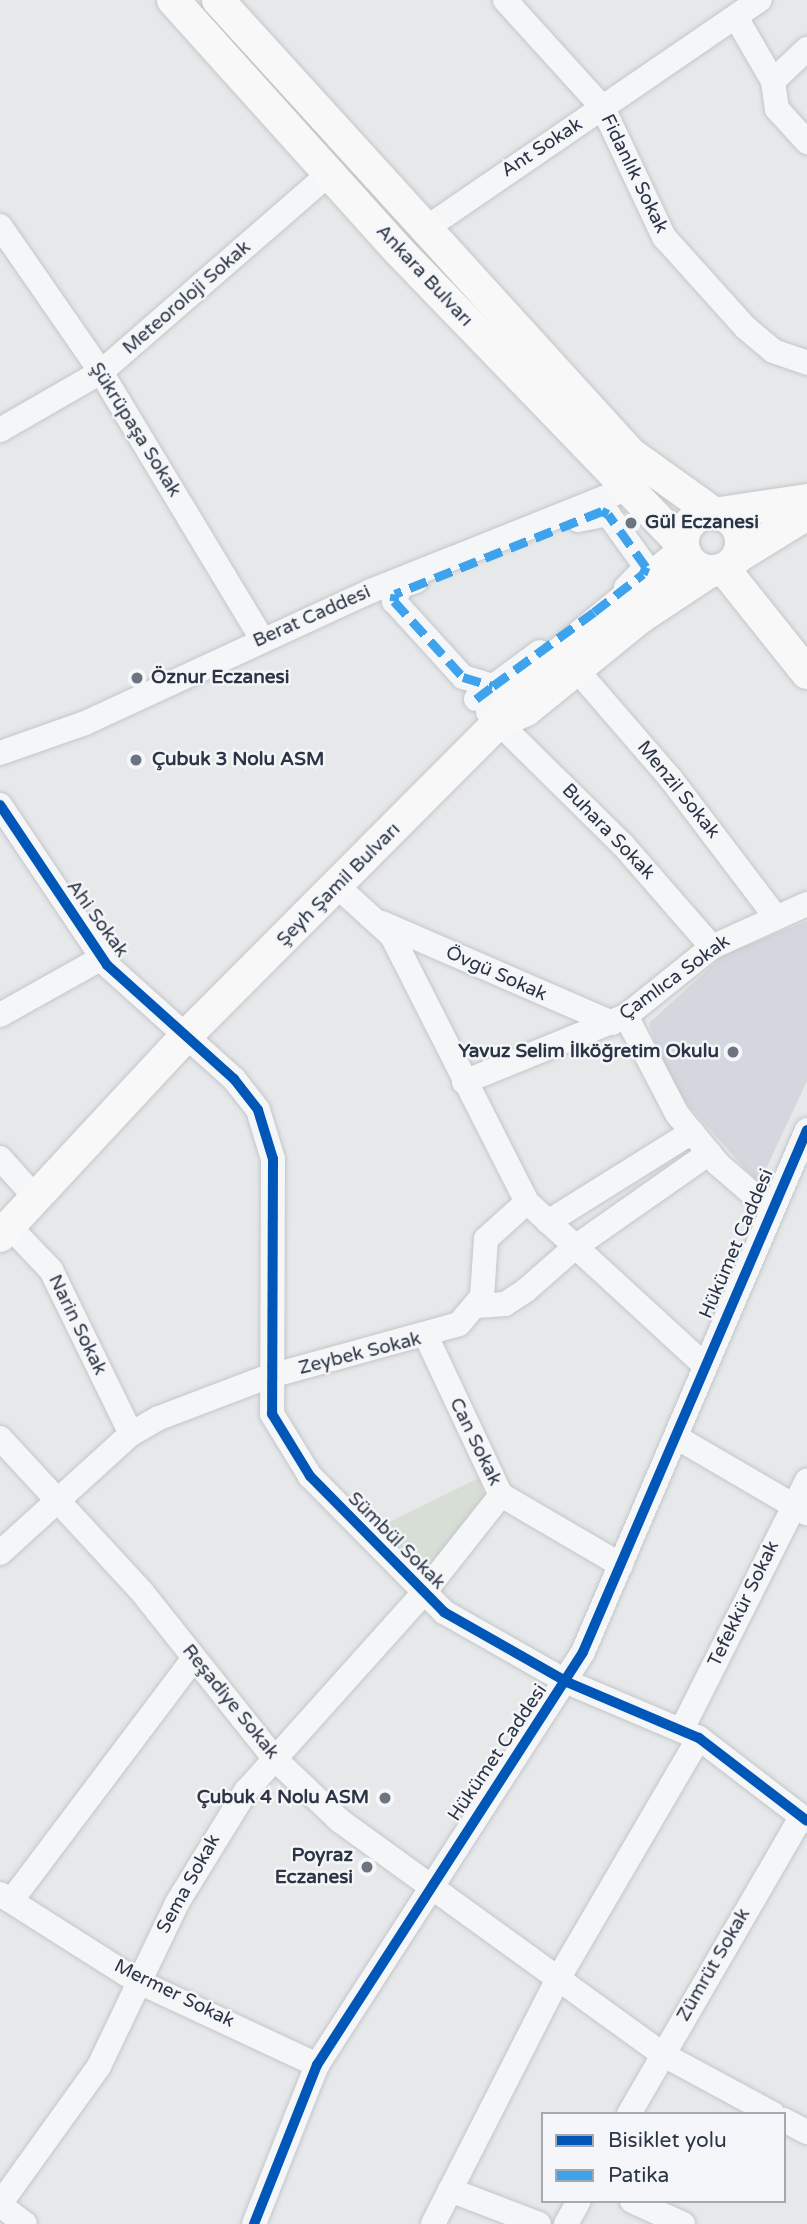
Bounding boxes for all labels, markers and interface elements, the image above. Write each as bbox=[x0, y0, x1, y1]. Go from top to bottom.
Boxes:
street label: Fidanlık Sokak bbox=[595, 111, 673, 237]
street label: Ant Sokak bbox=[497, 113, 587, 183]
street label: Ankara Bulvarı bbox=[371, 220, 477, 332]
street label: Meteoroloji Sokak bbox=[118, 236, 256, 360]
street label: Şükrüpaşa Sokak bbox=[84, 359, 186, 501]
place label: Gül Eczanesi bbox=[645, 512, 759, 534]
marker: Gül Eczanesi bbox=[623, 515, 639, 531]
street label: Berat Caddesi bbox=[250, 581, 374, 653]
place label: Öznur Eczanesi bbox=[151, 667, 289, 689]
marker: Öznur Eczanesi bbox=[129, 670, 145, 686]
street label: Menzil Sokak bbox=[632, 737, 724, 843]
place label: Çubuk 3 Nolu ASM bbox=[152, 749, 324, 771]
marker: Çubuk 3 Nolu ASM bbox=[126, 750, 146, 770]
street label: Buhara Sokak bbox=[557, 779, 659, 885]
street label: Şeyh Şamil Bulvarı bbox=[273, 819, 405, 951]
street label: Ahi Sokak bbox=[61, 876, 133, 962]
street label: Çamlıca Sokak bbox=[615, 930, 735, 1026]
street label: Övgü Sokak bbox=[442, 942, 550, 1006]
place label: Yavuz Selim İlköğretim Okulu bbox=[458, 1041, 719, 1063]
marker: Yavuz Selim İlköğretim Okulu bbox=[725, 1044, 741, 1060]
street label: Hükümet Caddesi bbox=[695, 1166, 779, 1322]
street label: Narin Sokak bbox=[43, 1271, 111, 1379]
street label: Zeybek Sokak bbox=[296, 1328, 424, 1380]
street label: Can Sokak bbox=[444, 1394, 506, 1490]
street label: Sümbül Sokak bbox=[343, 1488, 449, 1594]
street label: Tefekkür Sokak bbox=[704, 1537, 784, 1671]
street label: Reşadiye Sokak bbox=[177, 1640, 283, 1764]
street label: Hükümet Caddesi bbox=[444, 1680, 552, 1826]
place label: Çubuk 4 Nolu ASM bbox=[197, 1787, 369, 1809]
marker: Çubuk 4 Nolu ASM bbox=[375, 1788, 395, 1808]
street label: Sema Sokak bbox=[152, 1830, 226, 1938]
place label: Poyraz Eczanesi bbox=[275, 1845, 353, 1889]
marker: Poyraz Eczanesi bbox=[359, 1859, 375, 1875]
street label: Zümrüt Sokak bbox=[672, 1904, 756, 2026]
street label: Mermer Sokak bbox=[110, 1955, 238, 2033]
legend bbox=[541, 2112, 786, 2203]
text: Bisiklet yolu bbox=[608, 2128, 727, 2153]
text: Patika bbox=[608, 2163, 669, 2188]

